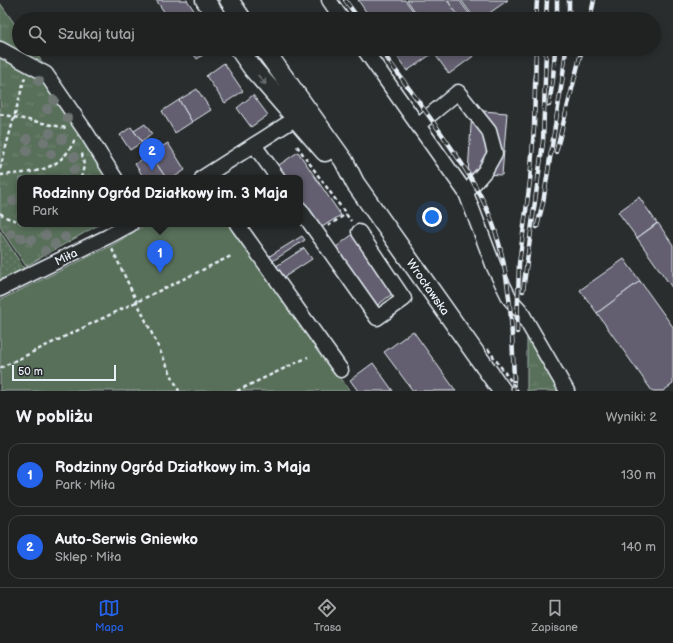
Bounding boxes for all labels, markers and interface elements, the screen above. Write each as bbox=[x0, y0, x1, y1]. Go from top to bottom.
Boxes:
search box bbox=[12, 12, 661, 56]
icon: search bbox=[26, 23, 48, 45]
text: Szukaj tutaj bbox=[58, 25, 135, 44]
one-way arrow bbox=[258, 75, 267, 86]
pin: 2 bbox=[139, 138, 165, 171]
popup bbox=[17, 175, 303, 227]
text: Rodzinny Ogród Działkowy im. 3 Maja bbox=[32, 184, 288, 203]
text: Park bbox=[32, 203, 58, 219]
your location bbox=[422, 207, 442, 227]
pin: 1 bbox=[147, 240, 173, 273]
street label: Miła bbox=[52, 245, 80, 269]
street label: Wrocławska bbox=[403, 256, 453, 318]
scale bar bbox=[12, 363, 116, 382]
text: 50 m bbox=[18, 365, 43, 378]
text: W pobliżu bbox=[16, 407, 93, 427]
text: Wyniki: 2 bbox=[606, 409, 657, 425]
text: Rodzinny Ogród Działkowy im. 3 Maja bbox=[55, 458, 311, 477]
text: 1 bbox=[27, 467, 33, 483]
text: 130 m bbox=[621, 467, 656, 483]
text: Park · Miła bbox=[55, 477, 115, 493]
text: Auto-Serwis Gniewko bbox=[55, 530, 198, 549]
text: 2 bbox=[26, 539, 34, 555]
text: 140 m bbox=[621, 539, 656, 555]
text: Sklep · Miła bbox=[55, 549, 121, 565]
tab: Mapa bbox=[95, 597, 123, 634]
tab: Trasa bbox=[314, 597, 341, 634]
tab: Zapisane bbox=[532, 597, 578, 634]

